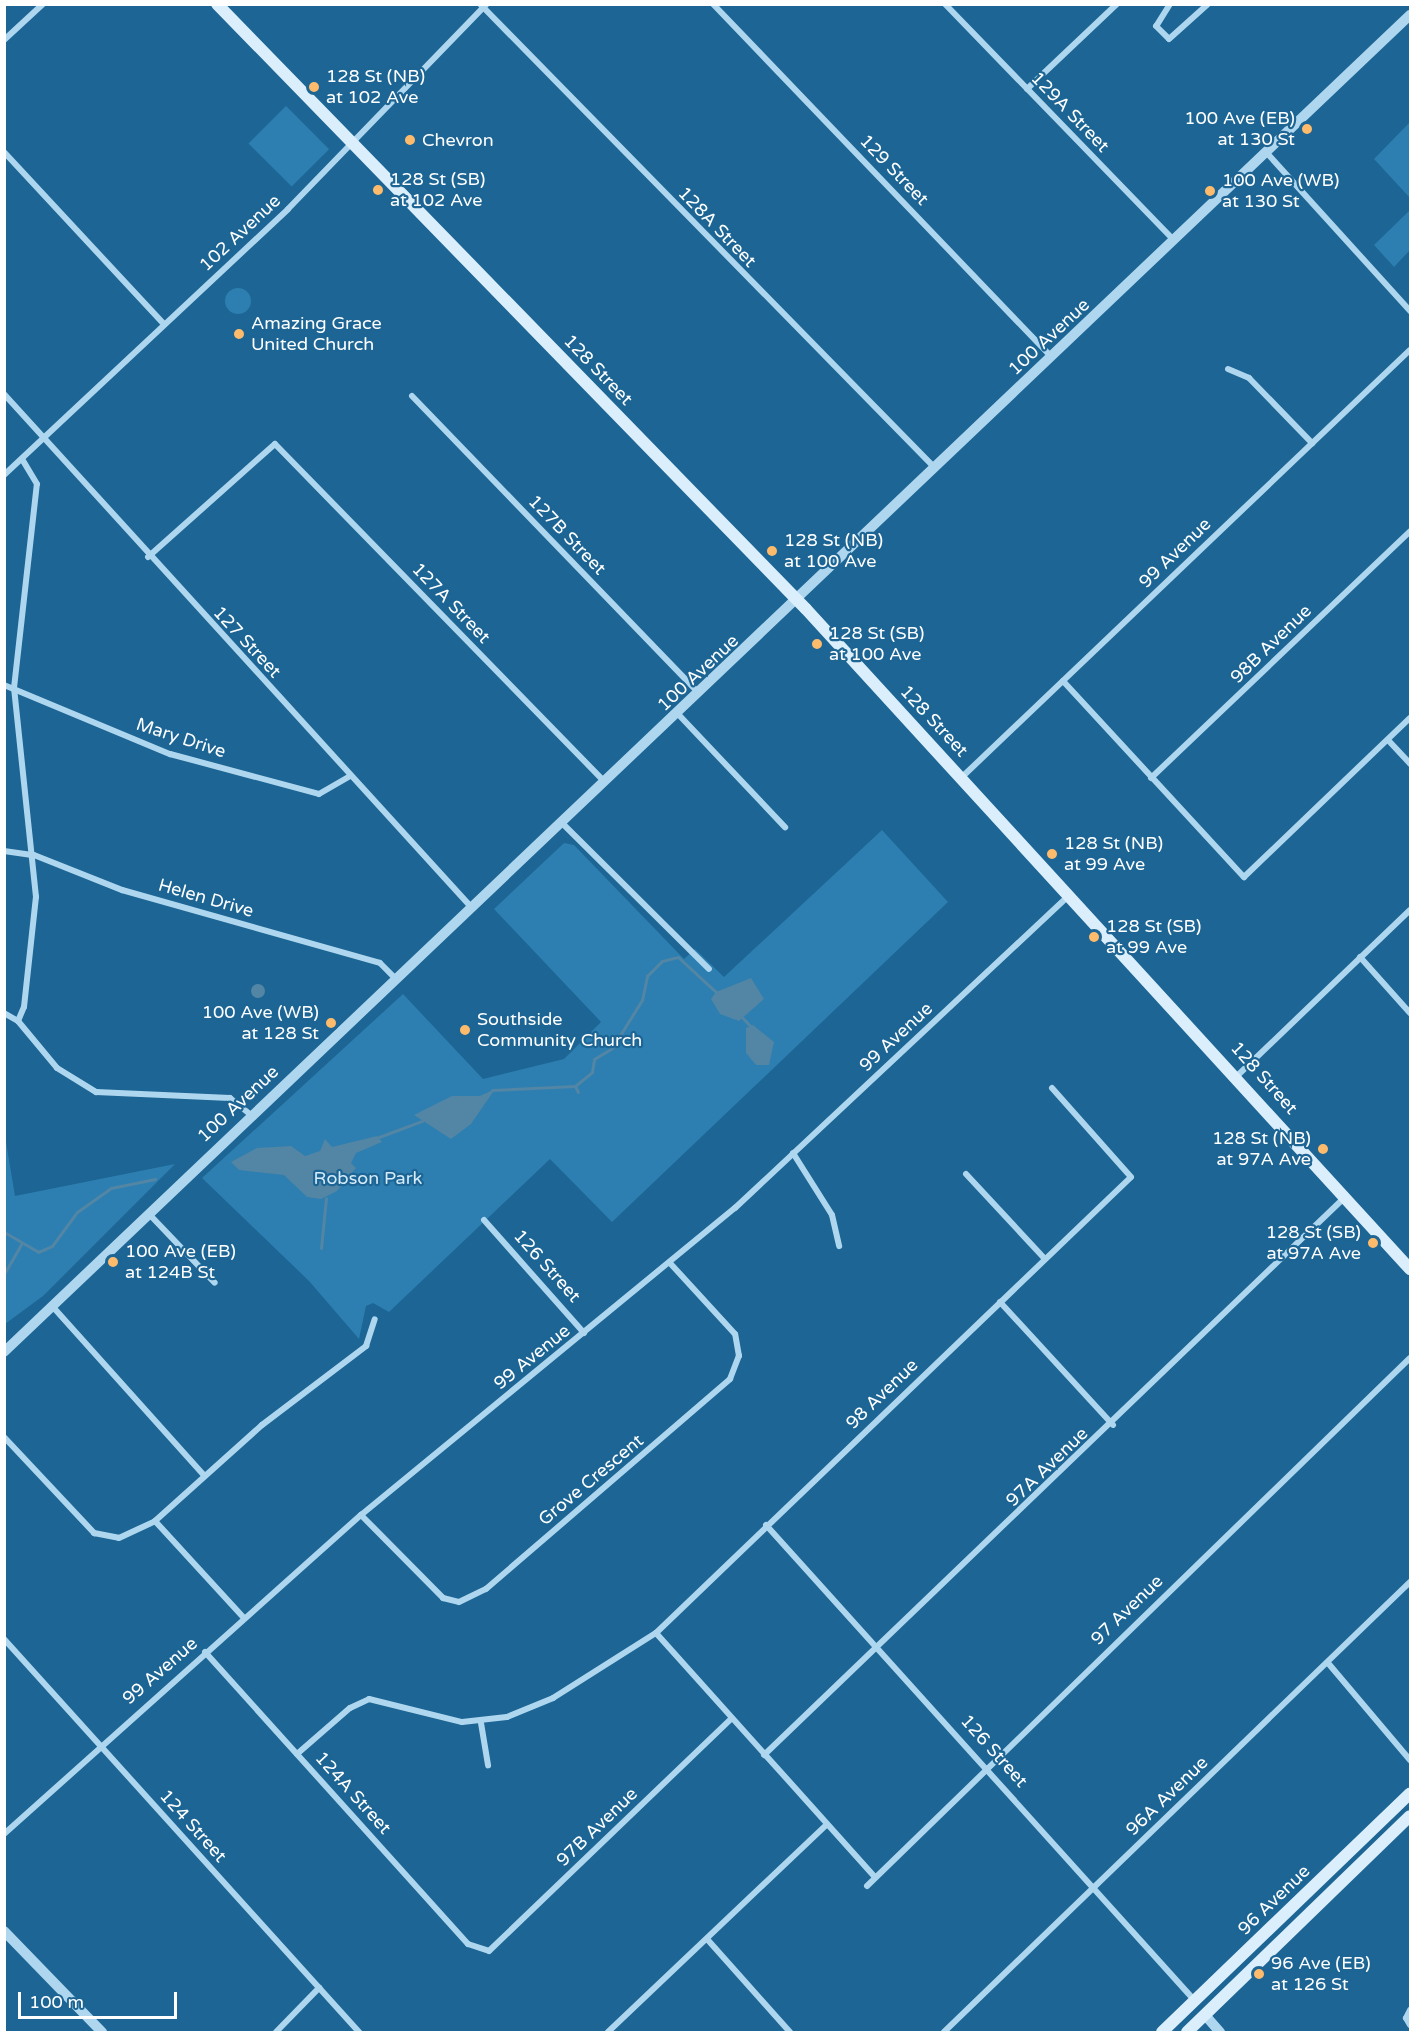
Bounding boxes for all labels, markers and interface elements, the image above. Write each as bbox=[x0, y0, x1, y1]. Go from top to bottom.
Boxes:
place label: 128 St (NB) at 102 Ave bbox=[326, 66, 425, 109]
street label: 129A Street bbox=[1026, 67, 1114, 157]
marker: 128 St (NB) at 102 Ave bbox=[307, 80, 321, 94]
place label: 100 Ave (EB) at 130 St bbox=[1184, 108, 1295, 150]
marker: 100 Ave (EB) at 130 St bbox=[1300, 122, 1314, 136]
place label: Chevron bbox=[422, 129, 494, 151]
street label: 129 Street bbox=[855, 130, 933, 210]
marker: Chevron bbox=[403, 133, 417, 147]
place label: 128 St (SB) at 102 Ave bbox=[390, 169, 485, 212]
place label: 100 Ave (WB) at 130 St bbox=[1222, 170, 1339, 213]
street label: 128A Street bbox=[673, 182, 761, 272]
marker: 128 St (SB) at 102 Ave bbox=[371, 183, 385, 197]
marker: 100 Ave (WB) at 130 St bbox=[1203, 184, 1217, 198]
street label: 102 Avenue bbox=[195, 190, 285, 276]
street label: 100 Avenue bbox=[1004, 294, 1094, 380]
place label: Amazing Grace United Church bbox=[251, 313, 382, 356]
marker: Amazing Grace United Church bbox=[232, 327, 246, 341]
street label: 128 Street bbox=[559, 330, 637, 410]
street label: 127B Street bbox=[524, 491, 610, 579]
street label: 99 Avenue bbox=[1135, 513, 1215, 593]
place label: 128 St (NB) at 100 Ave bbox=[784, 530, 883, 572]
marker: 128 St (NB) at 100 Ave bbox=[765, 544, 779, 558]
street label: 127A Street bbox=[407, 558, 495, 648]
street label: 98B Avenue bbox=[1226, 600, 1316, 688]
street label: 127 Street bbox=[208, 602, 286, 682]
place label: 128 St (SB) at 100 Ave bbox=[829, 623, 924, 666]
street label: 100 Avenue bbox=[653, 630, 743, 716]
marker: 128 St (SB) at 100 Ave bbox=[810, 637, 824, 651]
street label: 128 Street bbox=[895, 681, 973, 761]
street label: Mary Drive bbox=[133, 713, 229, 763]
place label: 128 St (NB) at 99 Ave bbox=[1064, 833, 1163, 876]
marker: 128 St (NB) at 99 Ave bbox=[1045, 847, 1059, 861]
street label: Helen Drive bbox=[156, 874, 256, 922]
place label: 128 St (SB) at 99 Ave bbox=[1106, 916, 1201, 958]
marker: 128 St (SB) at 99 Ave bbox=[1087, 930, 1101, 944]
street label: 99 Avenue bbox=[855, 998, 937, 1076]
place label: 100 Ave (WB) at 128 St bbox=[202, 1002, 319, 1044]
place label: Southside Community Church bbox=[477, 1009, 642, 1052]
marker: 100 Ave (WB) at 128 St bbox=[324, 1016, 338, 1030]
marker: Southside Community Church bbox=[458, 1023, 472, 1037]
street label: 128 Street bbox=[1226, 1037, 1302, 1119]
street label: 100 Avenue bbox=[193, 1061, 283, 1147]
place label: 128 St (NB) at 97A Ave bbox=[1212, 1128, 1311, 1170]
marker: 128 St (NB) at 97A Ave bbox=[1316, 1142, 1330, 1156]
park label: Robson Park bbox=[314, 1167, 422, 1189]
place label: 128 St (SB) at 97A Ave bbox=[1266, 1222, 1361, 1264]
street label: 126 Street bbox=[509, 1225, 585, 1307]
marker: 128 St (SB) at 97A Ave bbox=[1366, 1236, 1380, 1250]
place label: 100 Ave (EB) at 124B St bbox=[125, 1241, 236, 1284]
marker: 100 Ave (EB) at 124B St bbox=[106, 1255, 120, 1269]
street label: 99 Avenue bbox=[490, 1320, 574, 1394]
street label: 98 Avenue bbox=[842, 1354, 922, 1434]
street label: 97A Avenue bbox=[1002, 1423, 1092, 1511]
street label: Grove Crescent bbox=[534, 1430, 648, 1530]
street label: 97 Avenue bbox=[1087, 1570, 1167, 1650]
street label: 99 Avenue bbox=[118, 1633, 202, 1709]
street label: 126 Street bbox=[956, 1710, 1032, 1792]
street label: 124A Street bbox=[310, 1747, 396, 1839]
street label: 96A Avenue bbox=[1122, 1752, 1212, 1840]
street label: 97B Avenue bbox=[552, 1783, 642, 1871]
street label: 124 Street bbox=[155, 1785, 231, 1867]
street label: 96 Avenue bbox=[1234, 1860, 1314, 1940]
place label: 96 Ave (EB) at 126 St bbox=[1271, 1953, 1371, 1996]
marker: 96 Ave (EB) at 126 St bbox=[1252, 1967, 1266, 1981]
scale bar bbox=[21, 1980, 180, 2018]
text: 100 m bbox=[29, 1991, 84, 2013]

